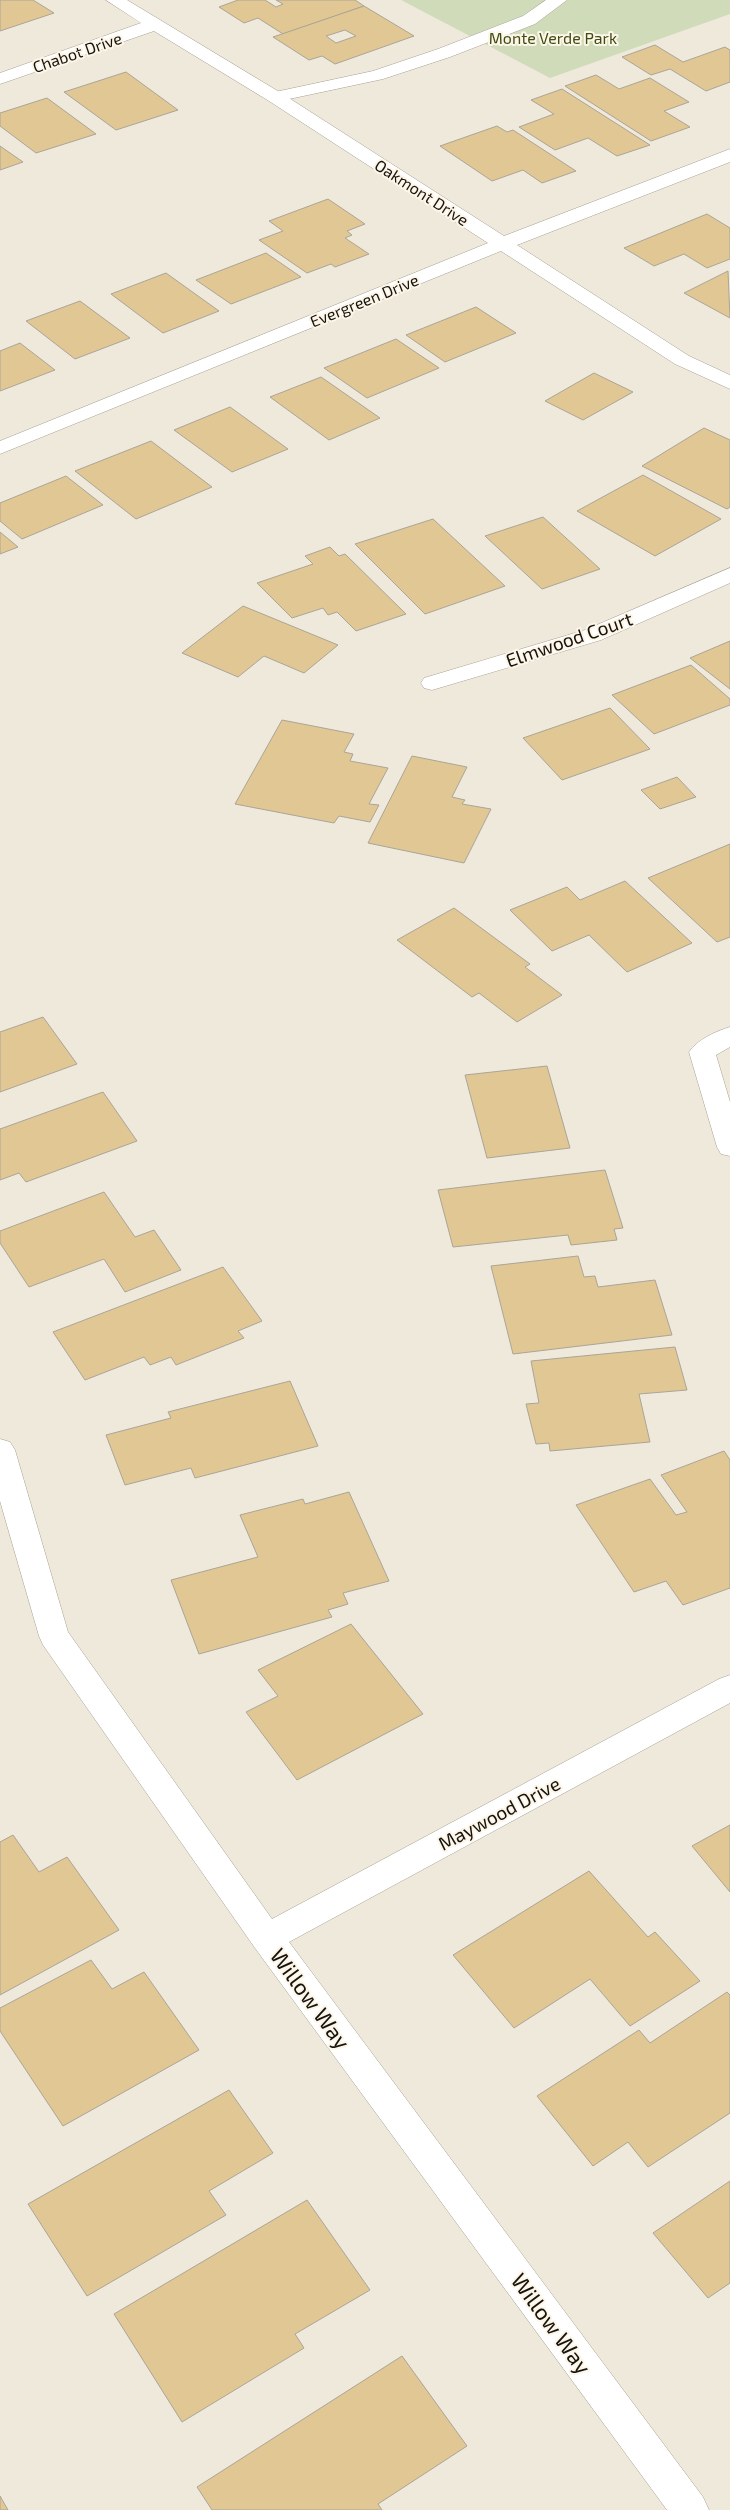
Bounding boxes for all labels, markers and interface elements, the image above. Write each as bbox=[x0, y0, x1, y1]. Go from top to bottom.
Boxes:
street label: Chabot Drive bbox=[30, 28, 124, 76]
park label: Monte Verde Park bbox=[489, 28, 617, 47]
street label: Oakmont Drive bbox=[372, 155, 472, 229]
street label: Evergreen Drive bbox=[307, 270, 421, 330]
street label: Elmwood Court bbox=[503, 607, 635, 671]
street label: Maywood Drive bbox=[434, 1771, 564, 1855]
street label: Willow Way bbox=[266, 1942, 357, 2054]
street label: Willow Way bbox=[507, 2267, 598, 2379]

